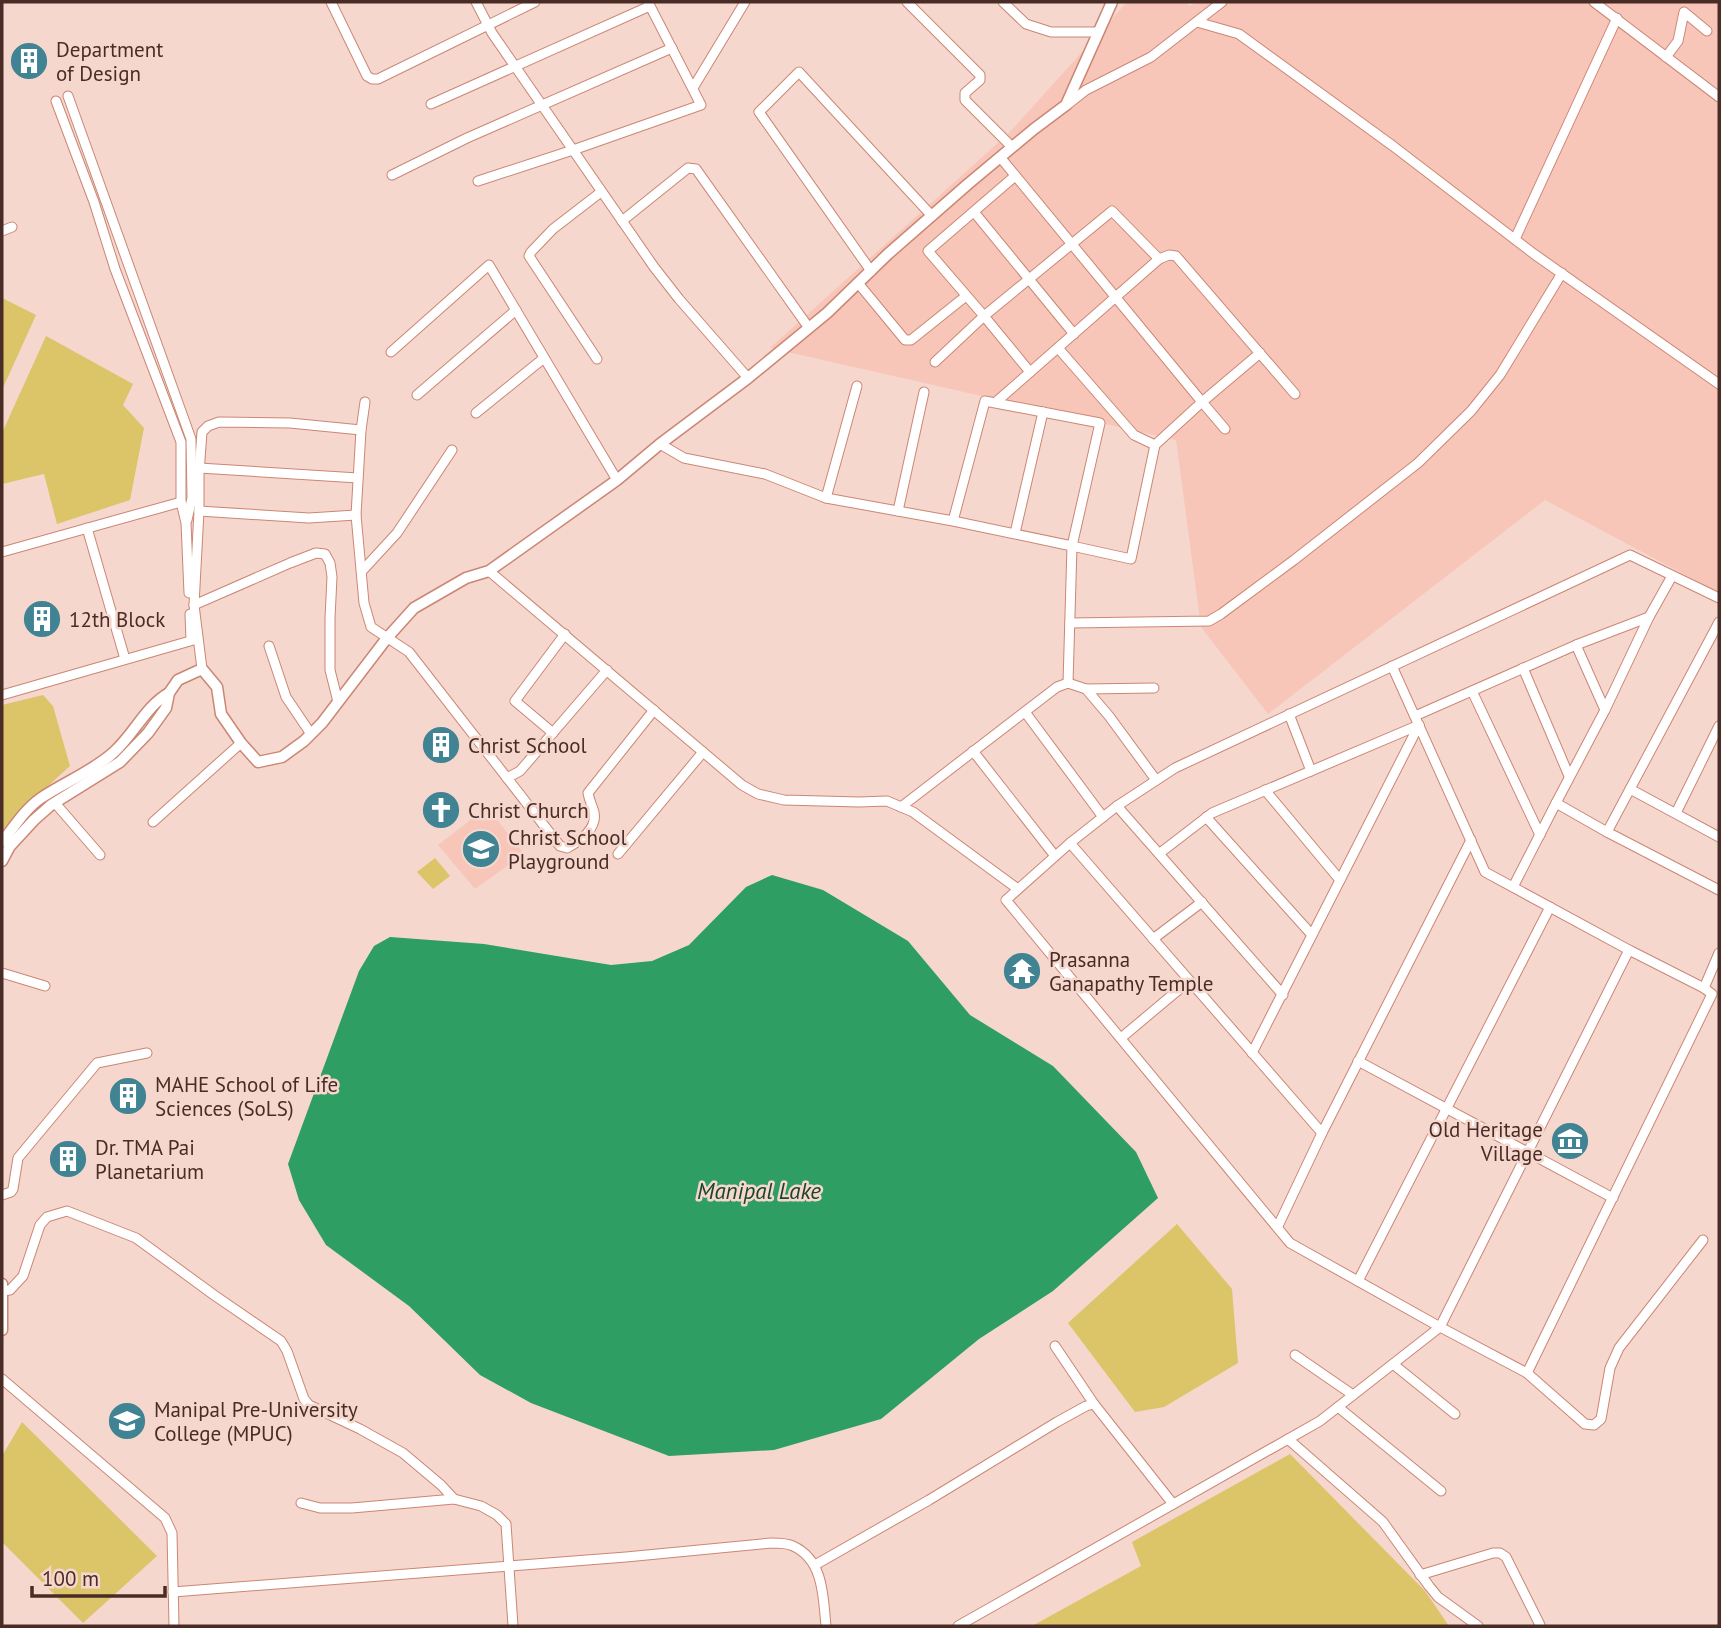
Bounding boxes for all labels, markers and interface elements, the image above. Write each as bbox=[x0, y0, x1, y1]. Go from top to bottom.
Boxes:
place label: Department of Design bbox=[56, 36, 163, 87]
building icon: Department of Design bbox=[8, 40, 50, 82]
building icon: 12th Block bbox=[21, 598, 63, 640]
place label: 12th Block bbox=[69, 606, 165, 633]
building icon: Christ School bbox=[420, 724, 462, 766]
place label: Christ School bbox=[468, 732, 587, 759]
church icon: Christ Church bbox=[420, 789, 462, 831]
place label: Christ Church bbox=[468, 797, 589, 824]
place label: Christ School Playground bbox=[508, 824, 627, 875]
school or university icon: Christ School Playground bbox=[460, 828, 502, 870]
place label: Prasanna Ganapathy Temple bbox=[1049, 946, 1213, 997]
temple icon: Prasanna Ganapathy Temple bbox=[1001, 950, 1043, 992]
place label: MAHE School of Life Sciences (SoLS) bbox=[155, 1071, 338, 1122]
building icon: MAHE School of Life Sciences (SoLS) bbox=[107, 1075, 149, 1117]
place label: Old Heritage Village bbox=[1429, 1116, 1543, 1167]
museum icon: Old Heritage Village bbox=[1549, 1120, 1591, 1162]
place label: Dr. TMA Pai Planetarium bbox=[95, 1134, 204, 1185]
building icon: Dr. TMA Pai Planetarium bbox=[47, 1138, 89, 1180]
water label: Manipal Lake bbox=[697, 1176, 821, 1205]
place label: Manipal Pre-University College (MPUC) bbox=[154, 1396, 358, 1447]
school or university icon: Manipal Pre-University College (MPUC) bbox=[106, 1400, 148, 1442]
scale bar bbox=[32, 1554, 164, 1598]
text: 100 m bbox=[42, 1565, 99, 1592]

